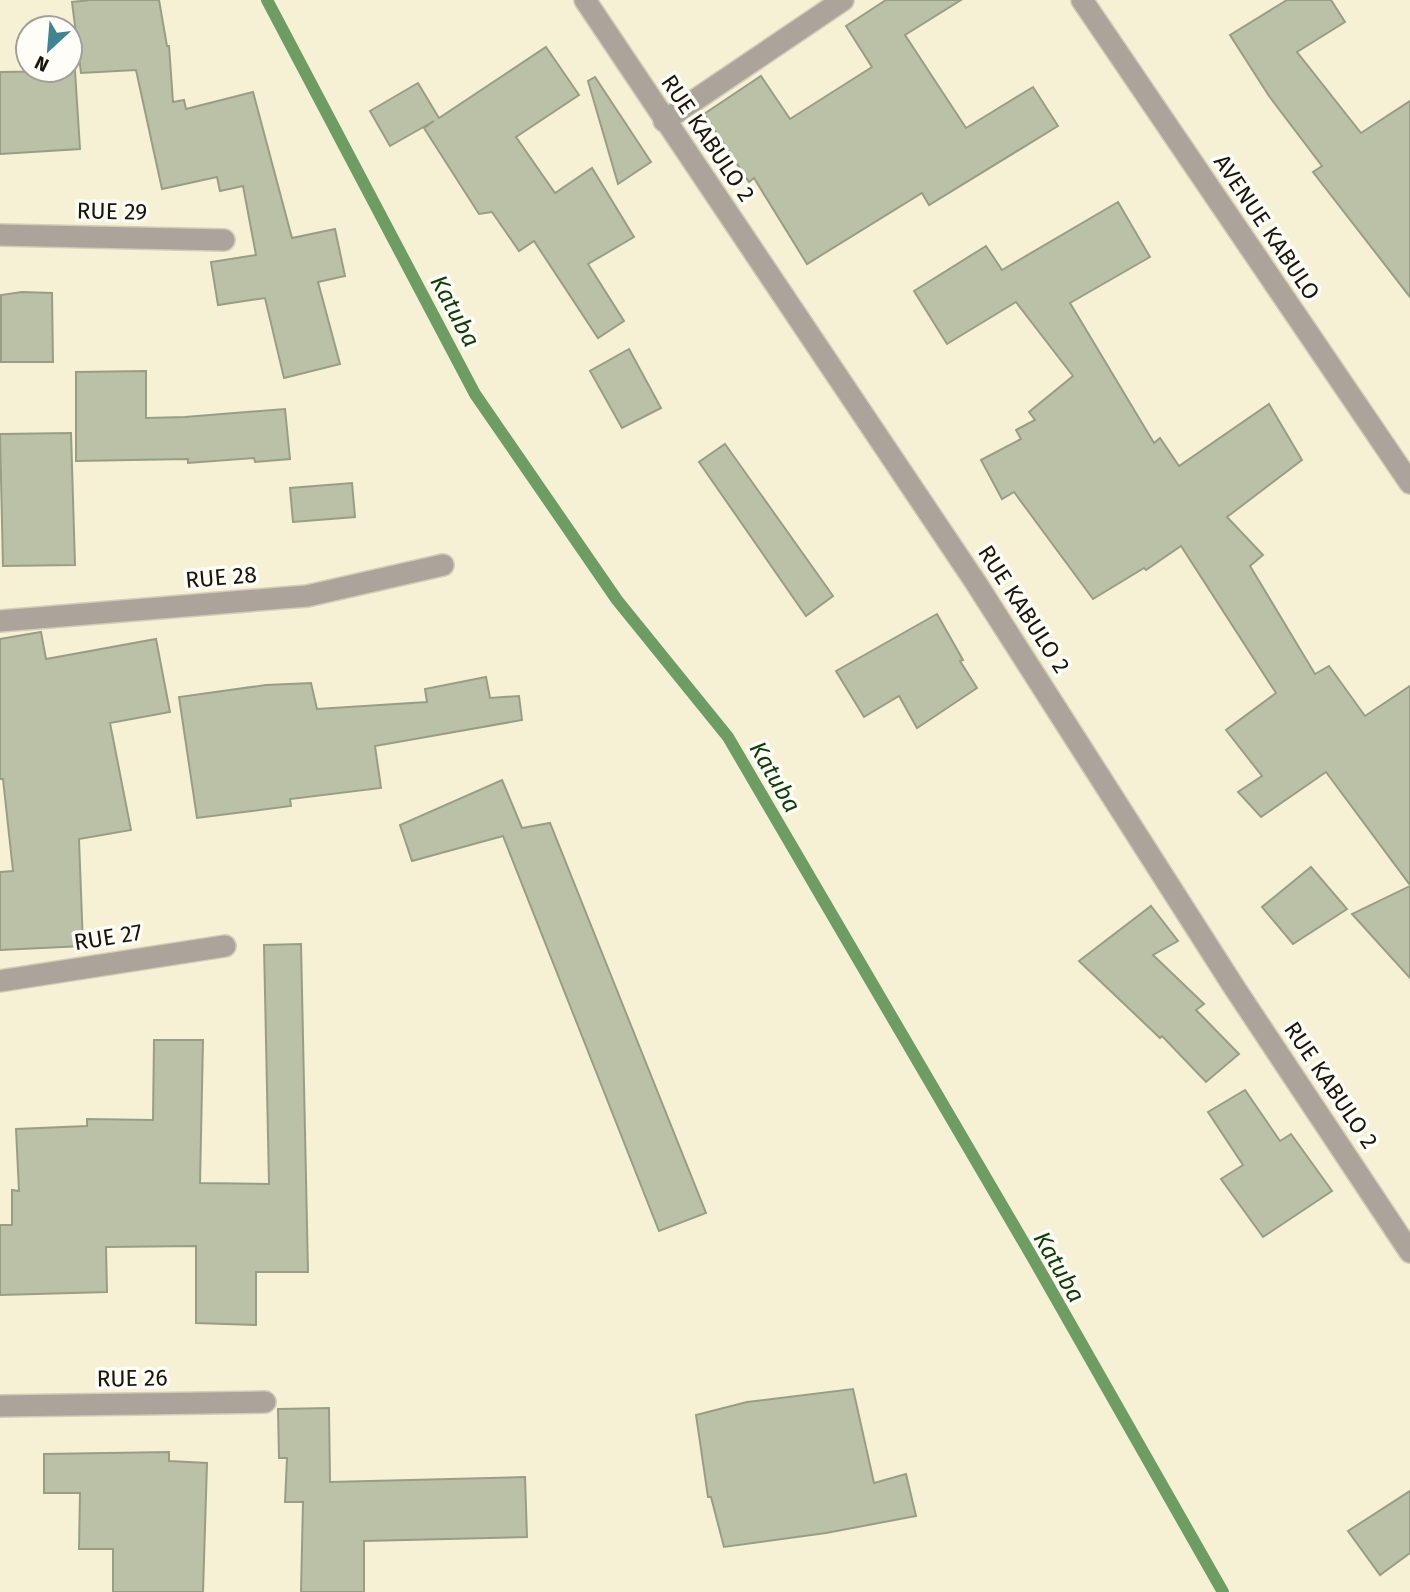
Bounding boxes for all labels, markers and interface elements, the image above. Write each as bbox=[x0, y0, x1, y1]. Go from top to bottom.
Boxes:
north arrow bbox=[14, 14, 84, 84]
text: N bbox=[31, 51, 52, 77]
street label: RUE KABULO 2 bbox=[655, 69, 761, 207]
street label: AVENUE KABULO bbox=[1208, 149, 1326, 305]
street label: RUE 29 bbox=[76, 196, 148, 226]
water label: Katuba bbox=[425, 270, 485, 352]
street label: RUE KABULO 2 bbox=[972, 540, 1076, 678]
street label: RUE 28 bbox=[184, 560, 258, 594]
water label: Katuba bbox=[744, 737, 806, 817]
street label: RUE 27 bbox=[72, 918, 144, 956]
street label: RUE KABULO 2 bbox=[1278, 1016, 1384, 1154]
water label: Katuba bbox=[1028, 1227, 1090, 1307]
street label: RUE 26 bbox=[96, 1363, 168, 1393]

